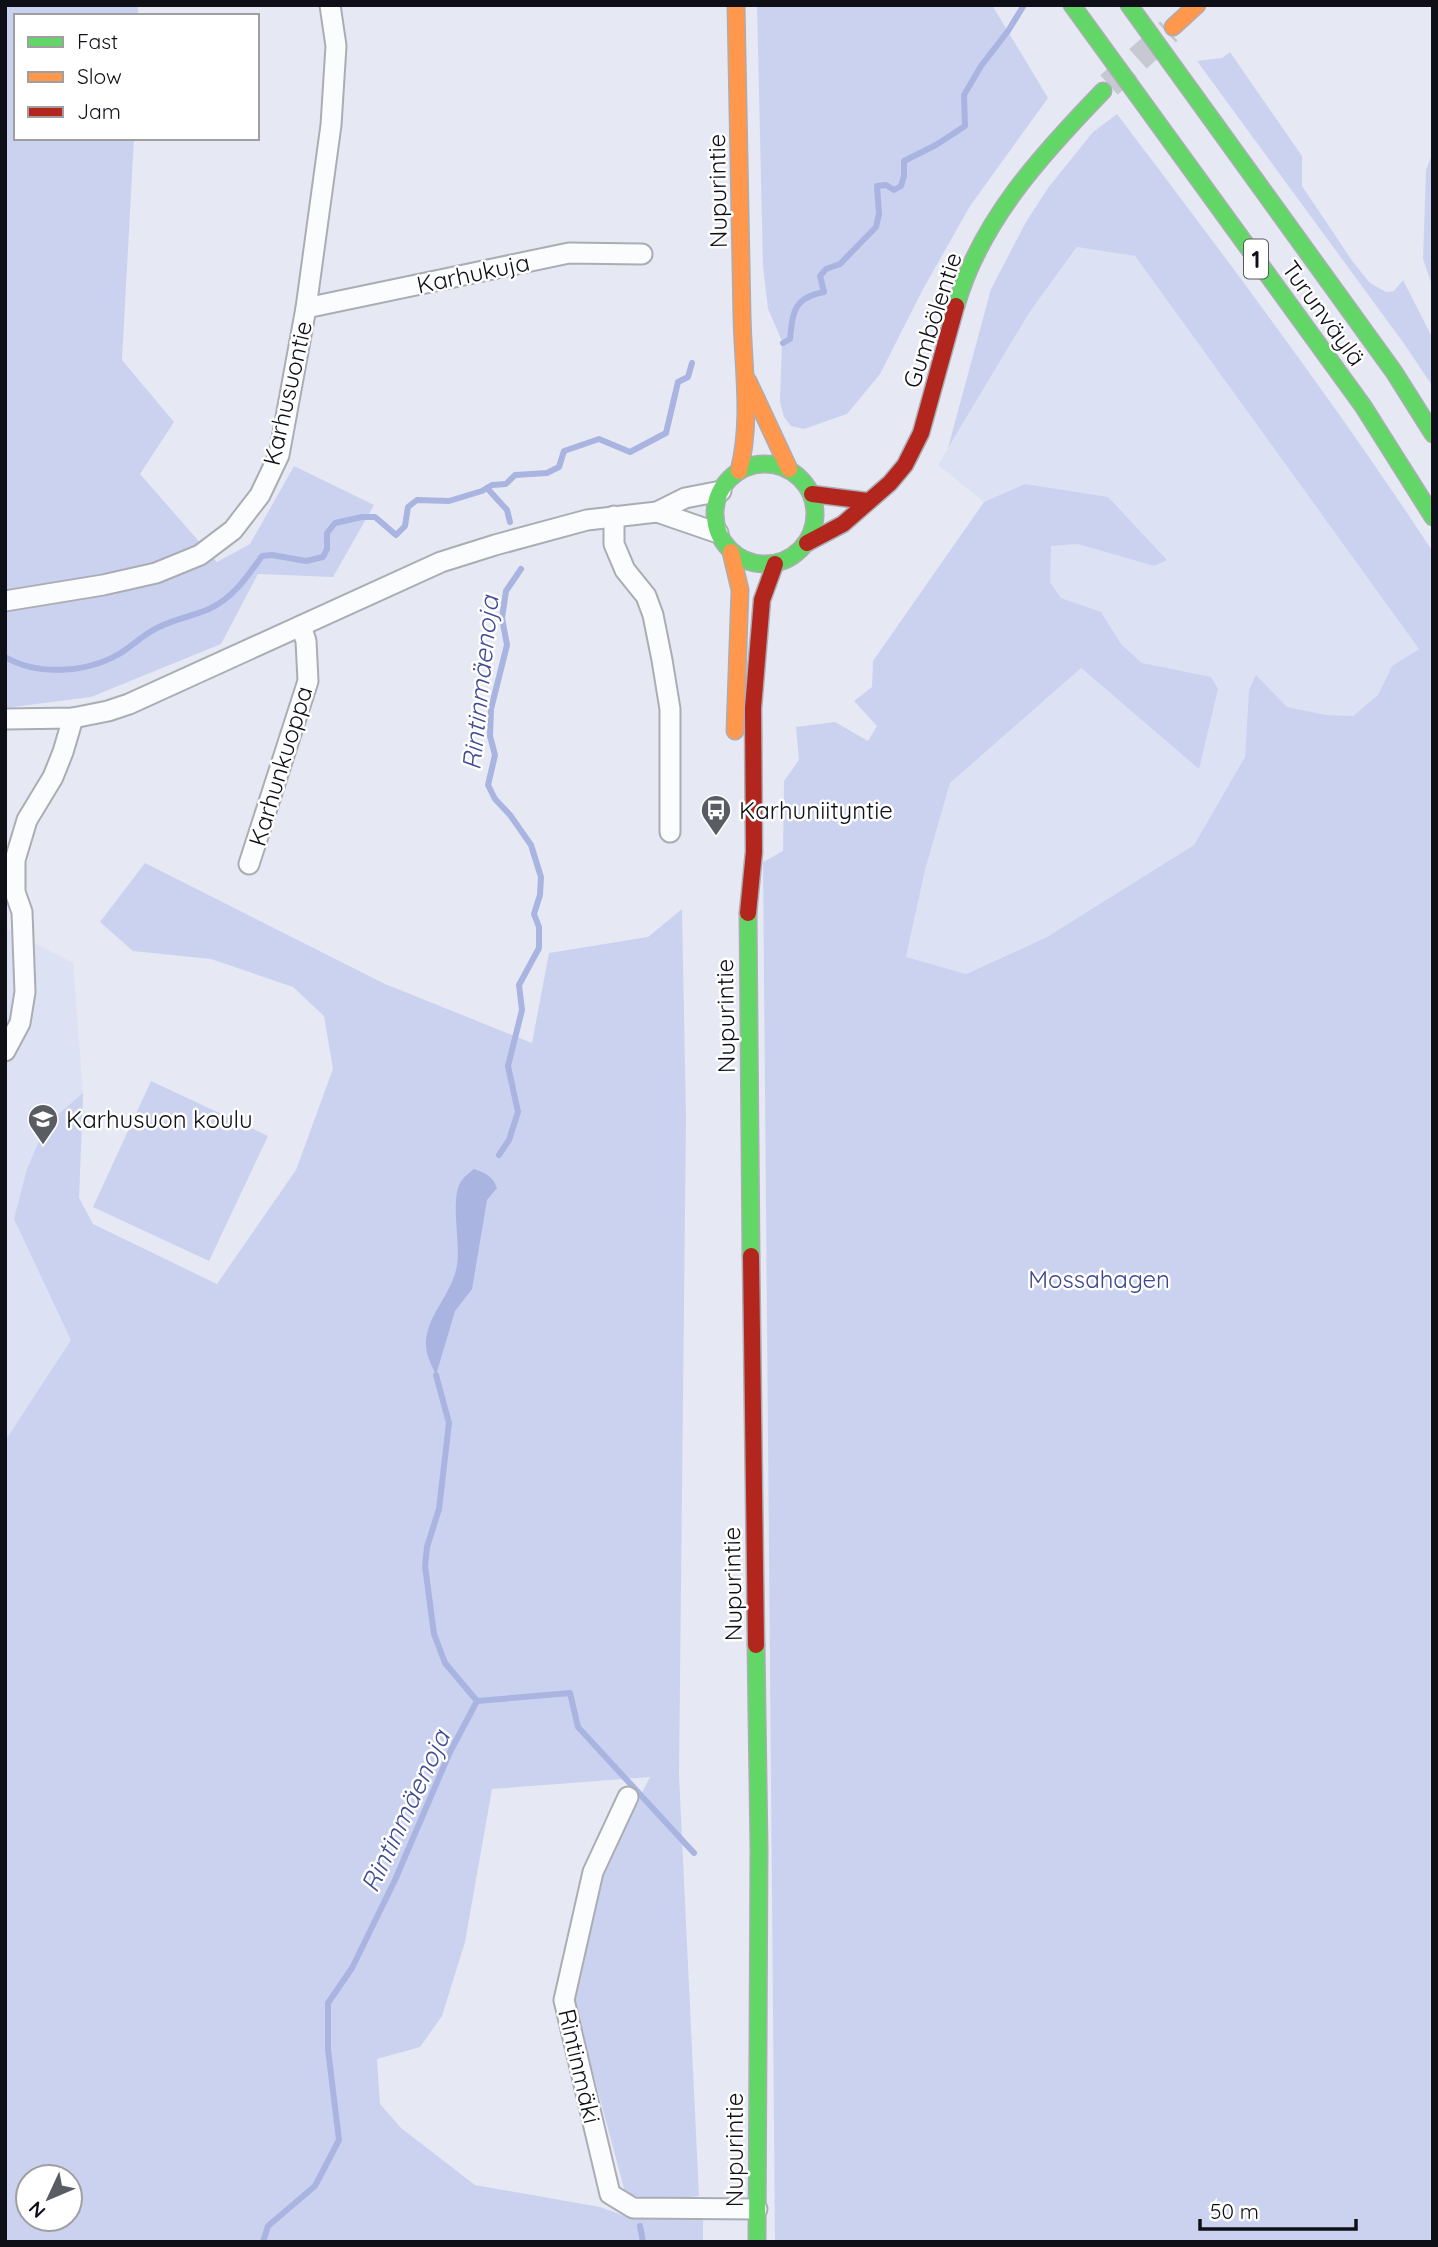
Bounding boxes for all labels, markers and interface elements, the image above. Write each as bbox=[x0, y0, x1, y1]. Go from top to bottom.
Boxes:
legend bbox=[14, 14, 259, 140]
text: Fast bbox=[77, 28, 118, 54]
text: Slow bbox=[77, 63, 122, 89]
text: Jam bbox=[77, 98, 121, 124]
street label: Nupurintie bbox=[701, 134, 733, 248]
road number: 1 bbox=[1244, 240, 1268, 278]
street label: Karhukuja bbox=[414, 246, 532, 300]
street label: Gumbölentie bbox=[896, 248, 968, 392]
street label: Turunväylä bbox=[1276, 255, 1372, 371]
street label: Karhusuontie bbox=[256, 318, 318, 468]
water label: Rintinmäenoja bbox=[454, 593, 506, 772]
street label: Karhunkuoppa bbox=[241, 682, 319, 850]
bus stop icon: Karhuniityntie bbox=[699, 793, 733, 837]
place label: Karhuniityntie bbox=[739, 795, 893, 825]
street label: Nupurintie bbox=[709, 959, 741, 1073]
school or university icon: Karhusuon koulu bbox=[26, 1102, 60, 1146]
place label: Karhusuon koulu bbox=[66, 1104, 253, 1134]
park label: Mossahagen bbox=[1028, 1264, 1170, 1294]
street label: Nupurintie bbox=[716, 1527, 748, 1641]
water label: Rintinmäenoja bbox=[353, 1724, 457, 1897]
street label: Rintinmäki bbox=[552, 2006, 608, 2126]
street label: Nupurintie bbox=[719, 2093, 749, 2207]
north arrow bbox=[14, 2163, 84, 2233]
scale bar bbox=[1200, 2188, 1356, 2232]
text: N bbox=[23, 2196, 50, 2223]
text: 50 m bbox=[1210, 2198, 1259, 2224]

